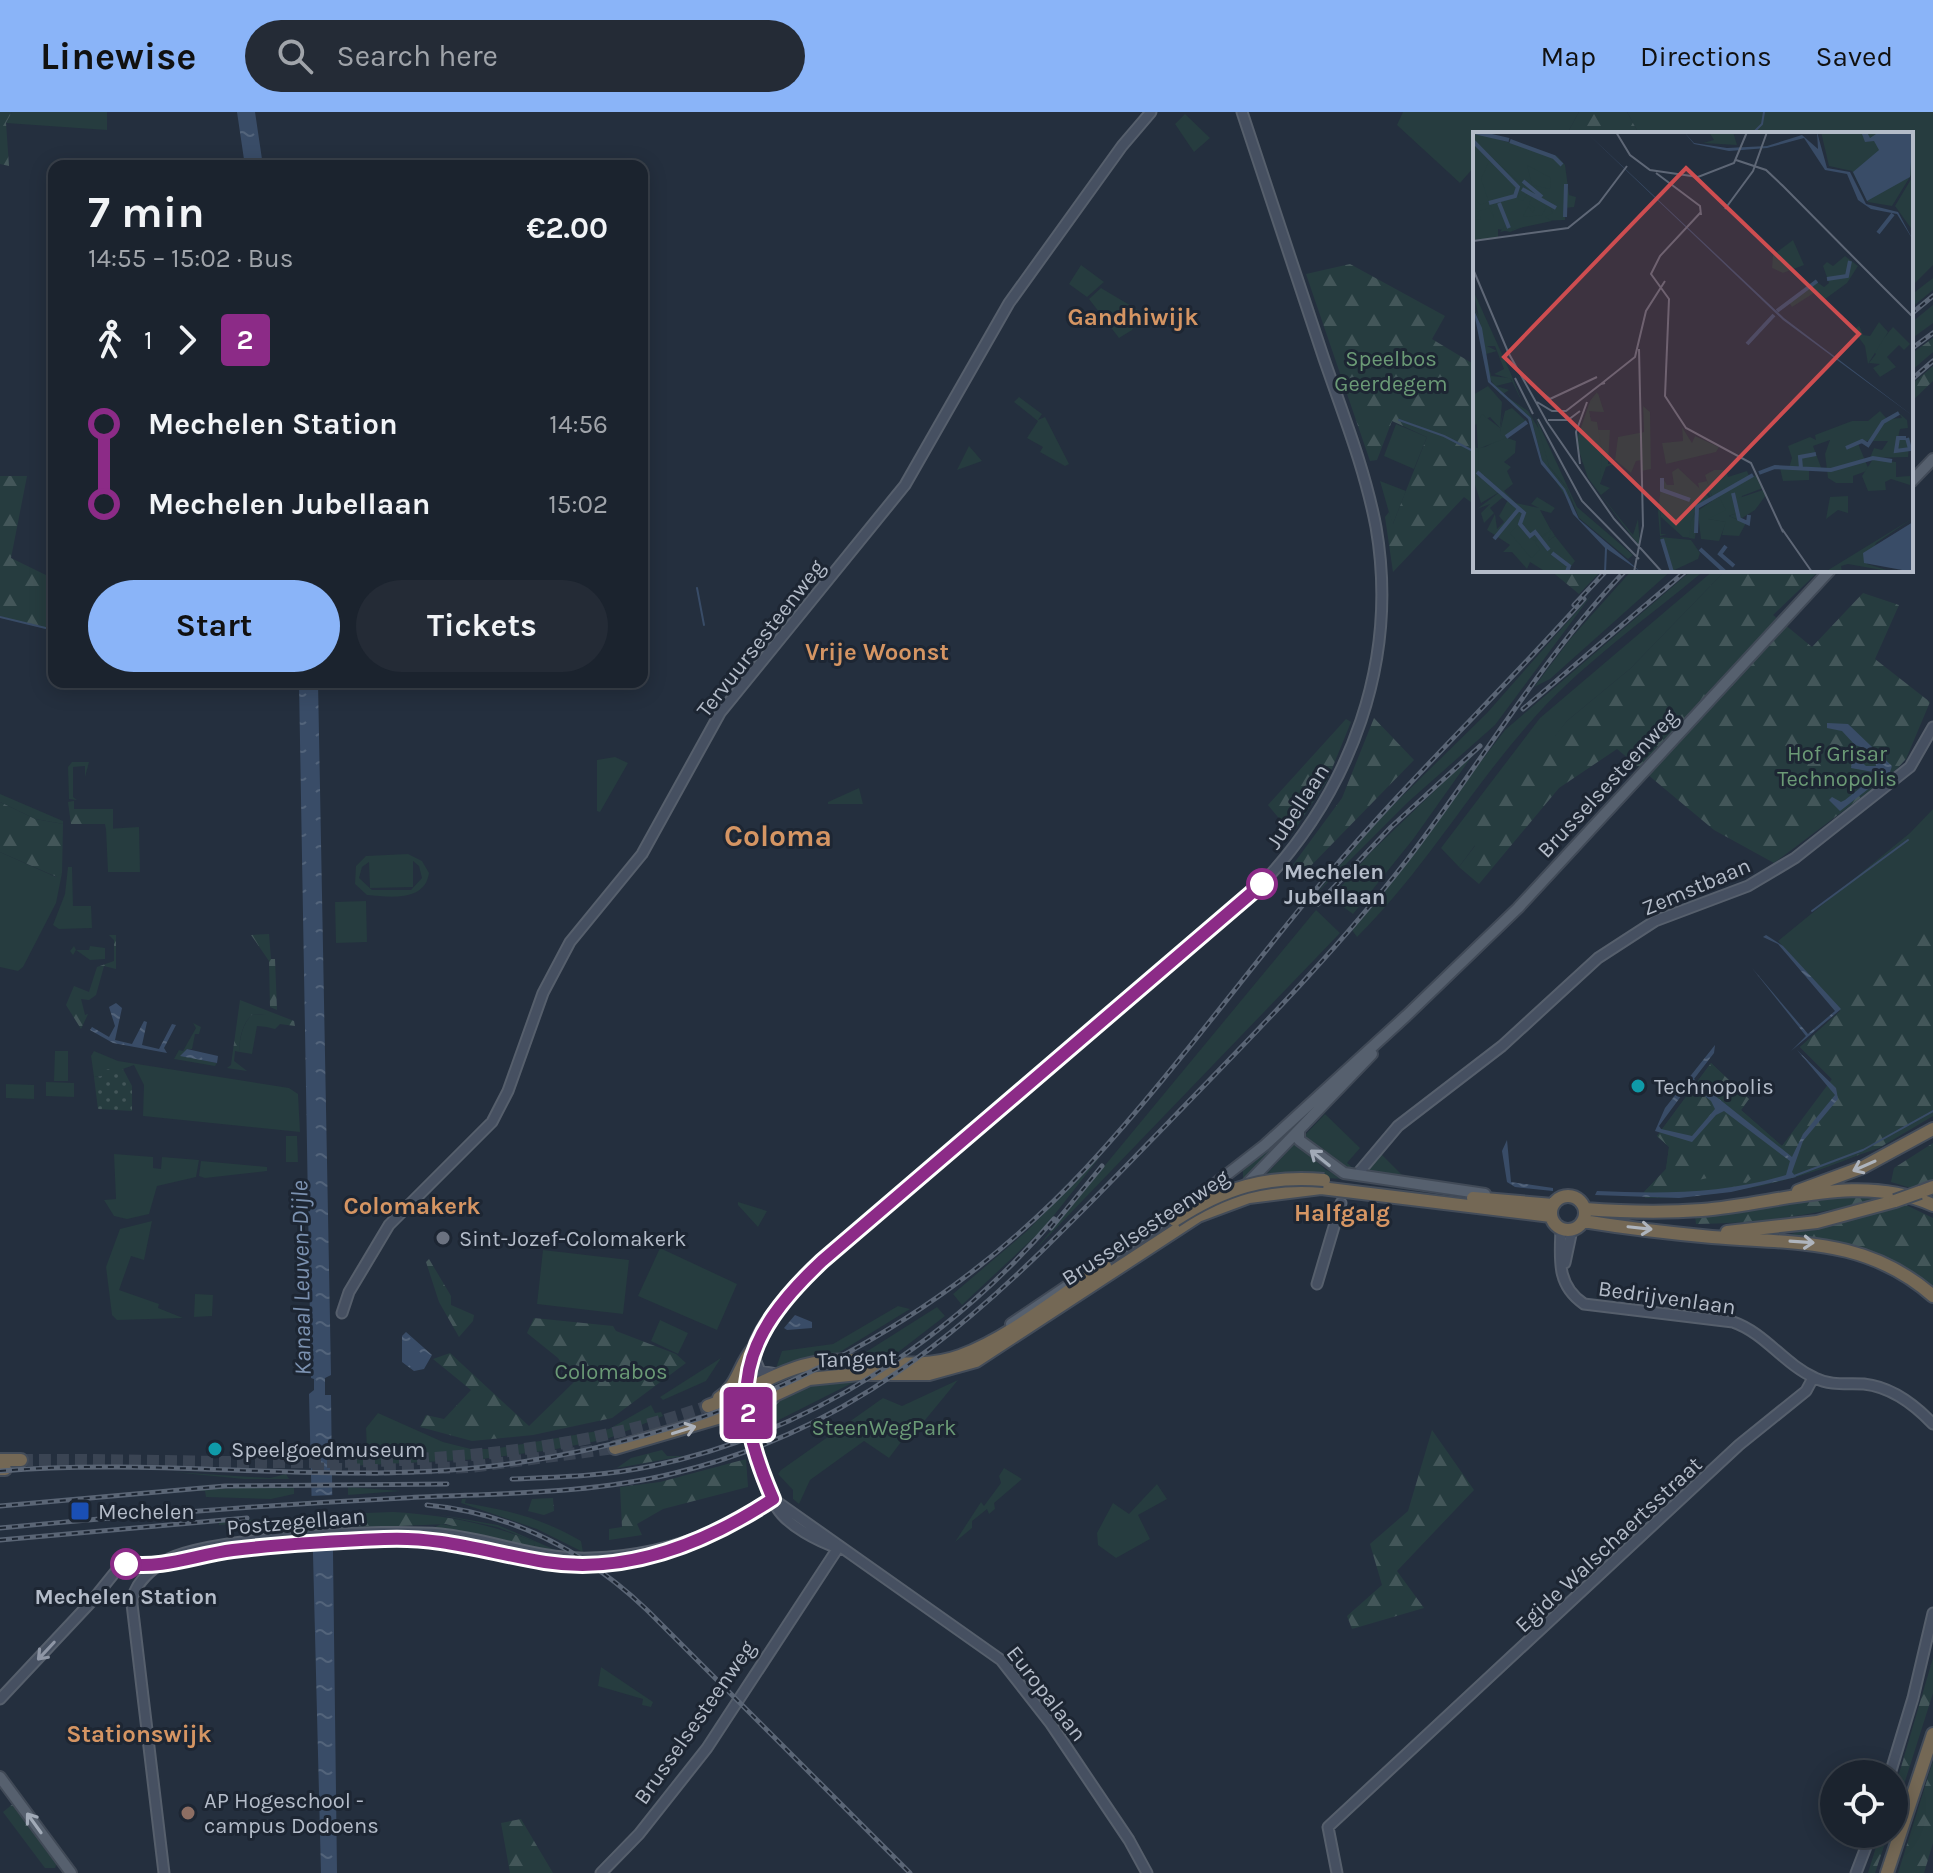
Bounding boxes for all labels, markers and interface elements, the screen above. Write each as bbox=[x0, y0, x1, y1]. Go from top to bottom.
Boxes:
search box bbox=[245, 20, 805, 92]
text: Linewise bbox=[40, 34, 197, 79]
icon: search bbox=[273, 34, 317, 78]
text: Search here bbox=[337, 38, 498, 74]
text: Map bbox=[1541, 40, 1596, 73]
text: Directions bbox=[1640, 40, 1772, 73]
text: Saved bbox=[1816, 40, 1893, 73]
inset map bbox=[1473, 132, 1913, 572]
text: 7 min bbox=[88, 187, 205, 238]
text: €2.00 bbox=[526, 210, 608, 246]
text: 14:55 – 15:02 · Bus bbox=[88, 243, 293, 274]
district label: Gandhiwijk bbox=[1067, 303, 1199, 331]
icon: walk bbox=[88, 318, 132, 362]
icon: forward bbox=[165, 318, 209, 362]
text: 2 bbox=[237, 323, 254, 356]
text: 1 bbox=[144, 325, 153, 356]
park label: Speelbos Geerdegem bbox=[1334, 346, 1448, 397]
text: Mechelen Station bbox=[148, 406, 398, 442]
text: 14:56 bbox=[549, 409, 608, 440]
text: Mechelen Jubellaan bbox=[148, 486, 430, 522]
text: 15:02 bbox=[548, 489, 608, 520]
street label: Tervuursesteenweg bbox=[691, 554, 831, 722]
button: Start bbox=[88, 580, 340, 672]
button: Tickets bbox=[356, 580, 608, 672]
district label: Vrije Woonst bbox=[805, 638, 949, 666]
street label: Brusselsesteenweg bbox=[1532, 704, 1684, 863]
park label: Hof Grisar Technopolis bbox=[1777, 741, 1897, 792]
street label: Jubellaan bbox=[1261, 759, 1335, 854]
district label: Coloma bbox=[724, 818, 832, 854]
street label: Zemstbaan bbox=[1638, 852, 1755, 921]
place label: Mechelen Jubellaan bbox=[1284, 859, 1386, 910]
marker: Mechelen Jubellaan bbox=[1247, 869, 1277, 899]
place label: Technopolis bbox=[1654, 1074, 1774, 1100]
marker: Technopolis bbox=[1629, 1077, 1647, 1095]
one-way arrow bbox=[1310, 1149, 1331, 1166]
one-way arrow bbox=[1853, 1159, 1877, 1174]
street label: Brusselsesteenweg bbox=[1057, 1164, 1234, 1292]
water label: Kanaal Leuven-Dijle bbox=[285, 1180, 317, 1376]
district label: Colomakerk bbox=[343, 1192, 481, 1220]
district label: Halfgalg bbox=[1294, 1199, 1390, 1227]
one-way arrow bbox=[1626, 1221, 1653, 1236]
place label: Sint-Jozef-Colomakerk bbox=[459, 1226, 686, 1252]
marker: Sint-Jozef-Colomakerk bbox=[434, 1229, 452, 1247]
one-way arrow bbox=[1788, 1235, 1815, 1250]
street label: Bedrijvenlaan bbox=[1596, 1275, 1737, 1321]
street label: Tangent bbox=[817, 1345, 897, 1373]
park label: Colomabos bbox=[554, 1359, 668, 1385]
line badge: 2 bbox=[722, 1387, 774, 1439]
text: 2 bbox=[740, 1396, 756, 1429]
park label: SteenWegPark bbox=[812, 1415, 956, 1441]
one-way arrow bbox=[670, 1422, 696, 1437]
place label: Speelgoedmuseum bbox=[231, 1437, 425, 1463]
marker: Speelgoedmuseum bbox=[206, 1440, 224, 1458]
street label: Egide Walschaertsstraat bbox=[1510, 1451, 1707, 1638]
place label: Mechelen bbox=[98, 1499, 195, 1525]
marker: Mechelen bbox=[69, 1500, 91, 1522]
street label: Postzegellaan bbox=[226, 1503, 367, 1541]
marker: Mechelen Station bbox=[111, 1549, 141, 1579]
place label: Mechelen Station bbox=[34, 1584, 218, 1610]
street label: Brusselsesteenweg bbox=[629, 1635, 761, 1809]
one-way arrow bbox=[36, 1641, 55, 1661]
street label: Europalaan bbox=[1001, 1641, 1092, 1747]
district label: Stationswijk bbox=[66, 1720, 212, 1748]
map controls bbox=[1820, 1760, 1908, 1848]
button: locate bbox=[1820, 1760, 1908, 1848]
place label: AP Hogeschool - campus Dodoens bbox=[204, 1788, 379, 1839]
marker: AP Hogeschool - campus Dodoens bbox=[179, 1804, 197, 1822]
one-way arrow bbox=[26, 1812, 43, 1834]

